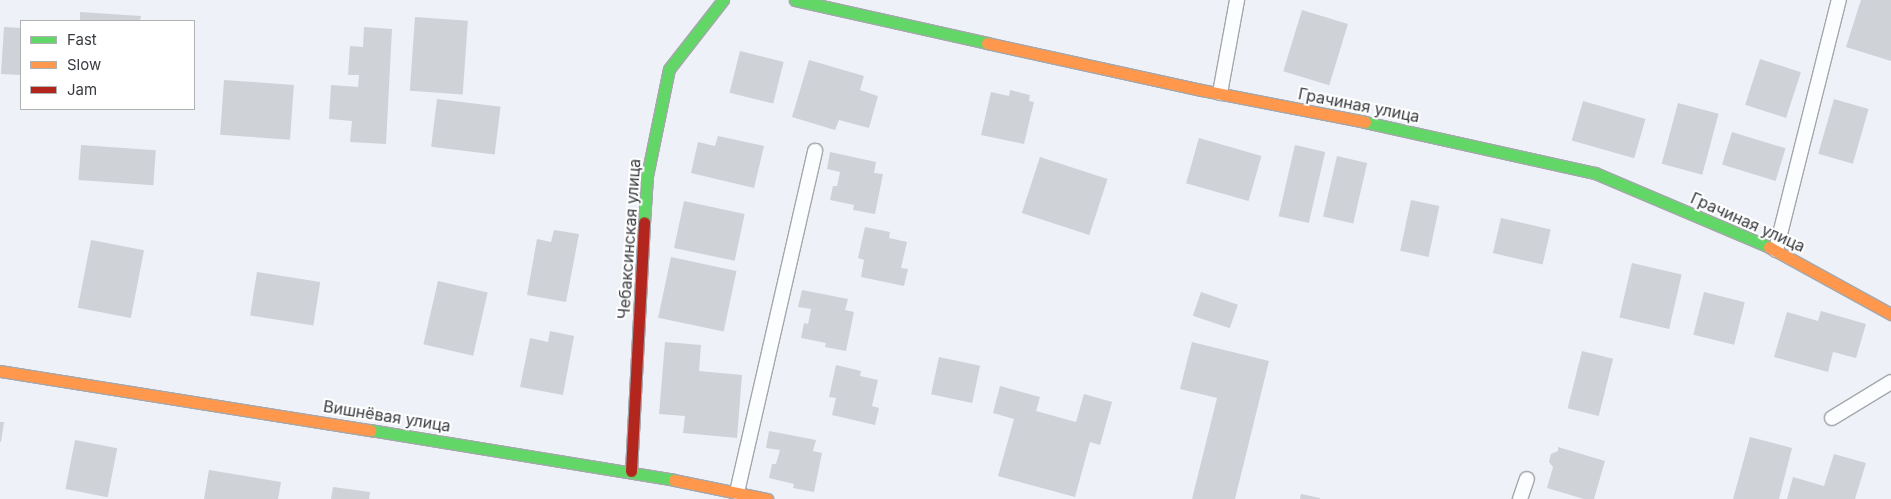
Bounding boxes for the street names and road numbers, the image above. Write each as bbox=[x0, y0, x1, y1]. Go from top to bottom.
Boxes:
street label: Грачиная улица bbox=[1297, 84, 1421, 126]
street label: Чебаксинская улица bbox=[614, 158, 644, 320]
street label: Грачиная улица bbox=[1688, 188, 1808, 256]
street label: Вишнёвая улица bbox=[322, 396, 452, 436]

